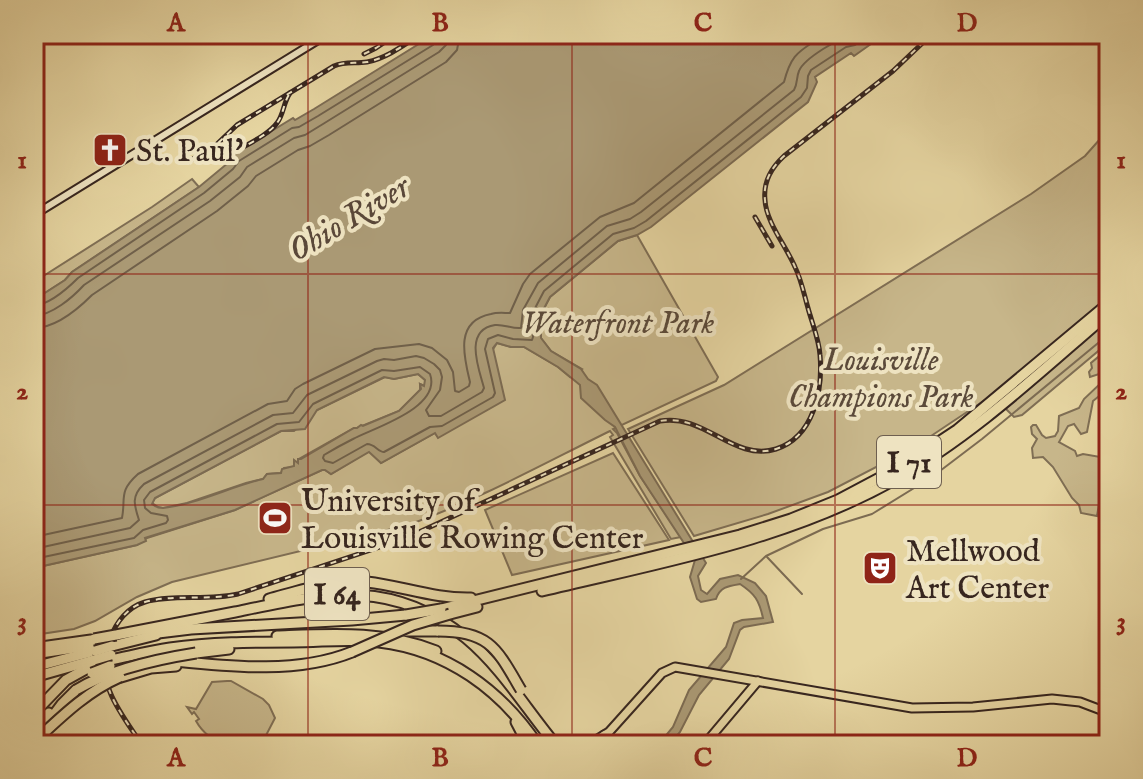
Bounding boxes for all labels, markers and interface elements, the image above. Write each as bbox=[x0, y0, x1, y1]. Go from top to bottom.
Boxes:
text: A bbox=[166, 7, 186, 40]
text: B bbox=[431, 7, 449, 40]
text: C bbox=[694, 7, 713, 40]
text: D bbox=[957, 7, 978, 40]
church icon: St. Paul' bbox=[91, 131, 129, 169]
place label: St. Paul' bbox=[136, 132, 243, 173]
text: 1 bbox=[17, 144, 27, 177]
text: 1 bbox=[1116, 144, 1126, 177]
water label: Ohio River bbox=[281, 165, 419, 272]
park label: Waterfront Park bbox=[522, 304, 715, 345]
park label: Louisville Champions Park bbox=[788, 341, 974, 419]
text: 2 bbox=[16, 375, 28, 408]
text: 2 bbox=[1115, 375, 1127, 408]
road number: I 71 bbox=[877, 436, 941, 488]
place label: University of Louisville Rowing Center bbox=[301, 482, 644, 560]
sports icon: University of Louisville Rowing Center bbox=[256, 499, 294, 537]
place label: Mellwood Art Center bbox=[905, 532, 1050, 610]
theatre icon: Mellwood Art Center bbox=[861, 549, 899, 587]
road number: I 64 bbox=[305, 568, 369, 620]
text: 3 bbox=[17, 605, 27, 638]
text: 3 bbox=[1116, 605, 1126, 638]
text: A bbox=[166, 742, 186, 775]
text: B bbox=[431, 742, 449, 775]
text: C bbox=[694, 742, 713, 775]
text: D bbox=[957, 742, 978, 775]

